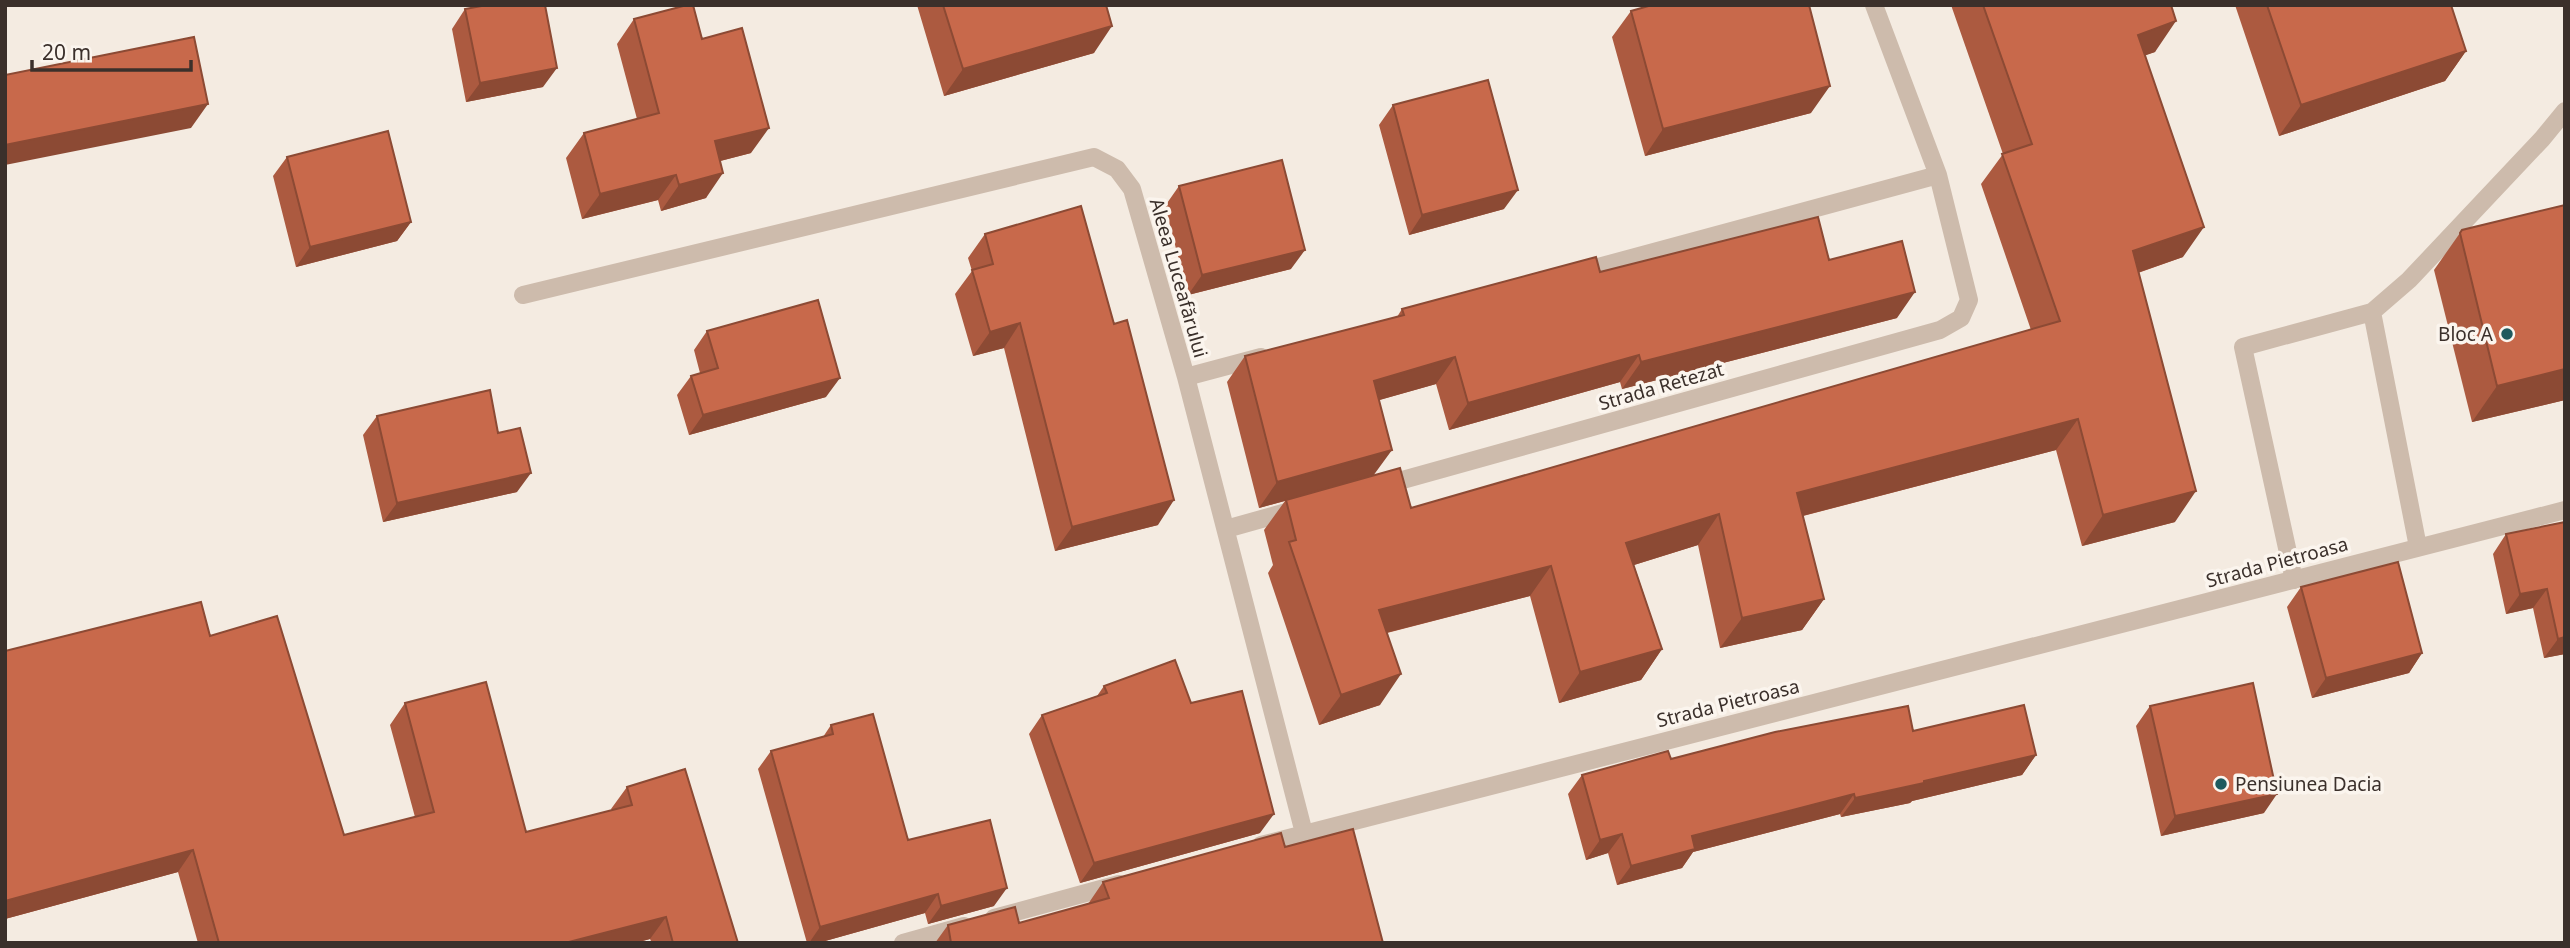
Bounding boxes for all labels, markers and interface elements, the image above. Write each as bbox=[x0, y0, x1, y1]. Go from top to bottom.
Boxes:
scale bar bbox=[32, 28, 191, 72]
text: 20 m bbox=[42, 38, 91, 66]
street label: Aleea Luceafărului bbox=[1144, 195, 1214, 361]
place label: Bloc A bbox=[2438, 321, 2494, 347]
marker: Bloc A bbox=[2499, 326, 2515, 342]
street label: Strada Retezat bbox=[1595, 356, 1727, 416]
street label: Strada Pietroasa bbox=[2203, 531, 2351, 593]
street label: Strada Pietroasa bbox=[1654, 673, 1802, 733]
place label: Pensiunea Dacia bbox=[2235, 771, 2382, 797]
marker: Pensiunea Dacia bbox=[2213, 776, 2229, 792]

